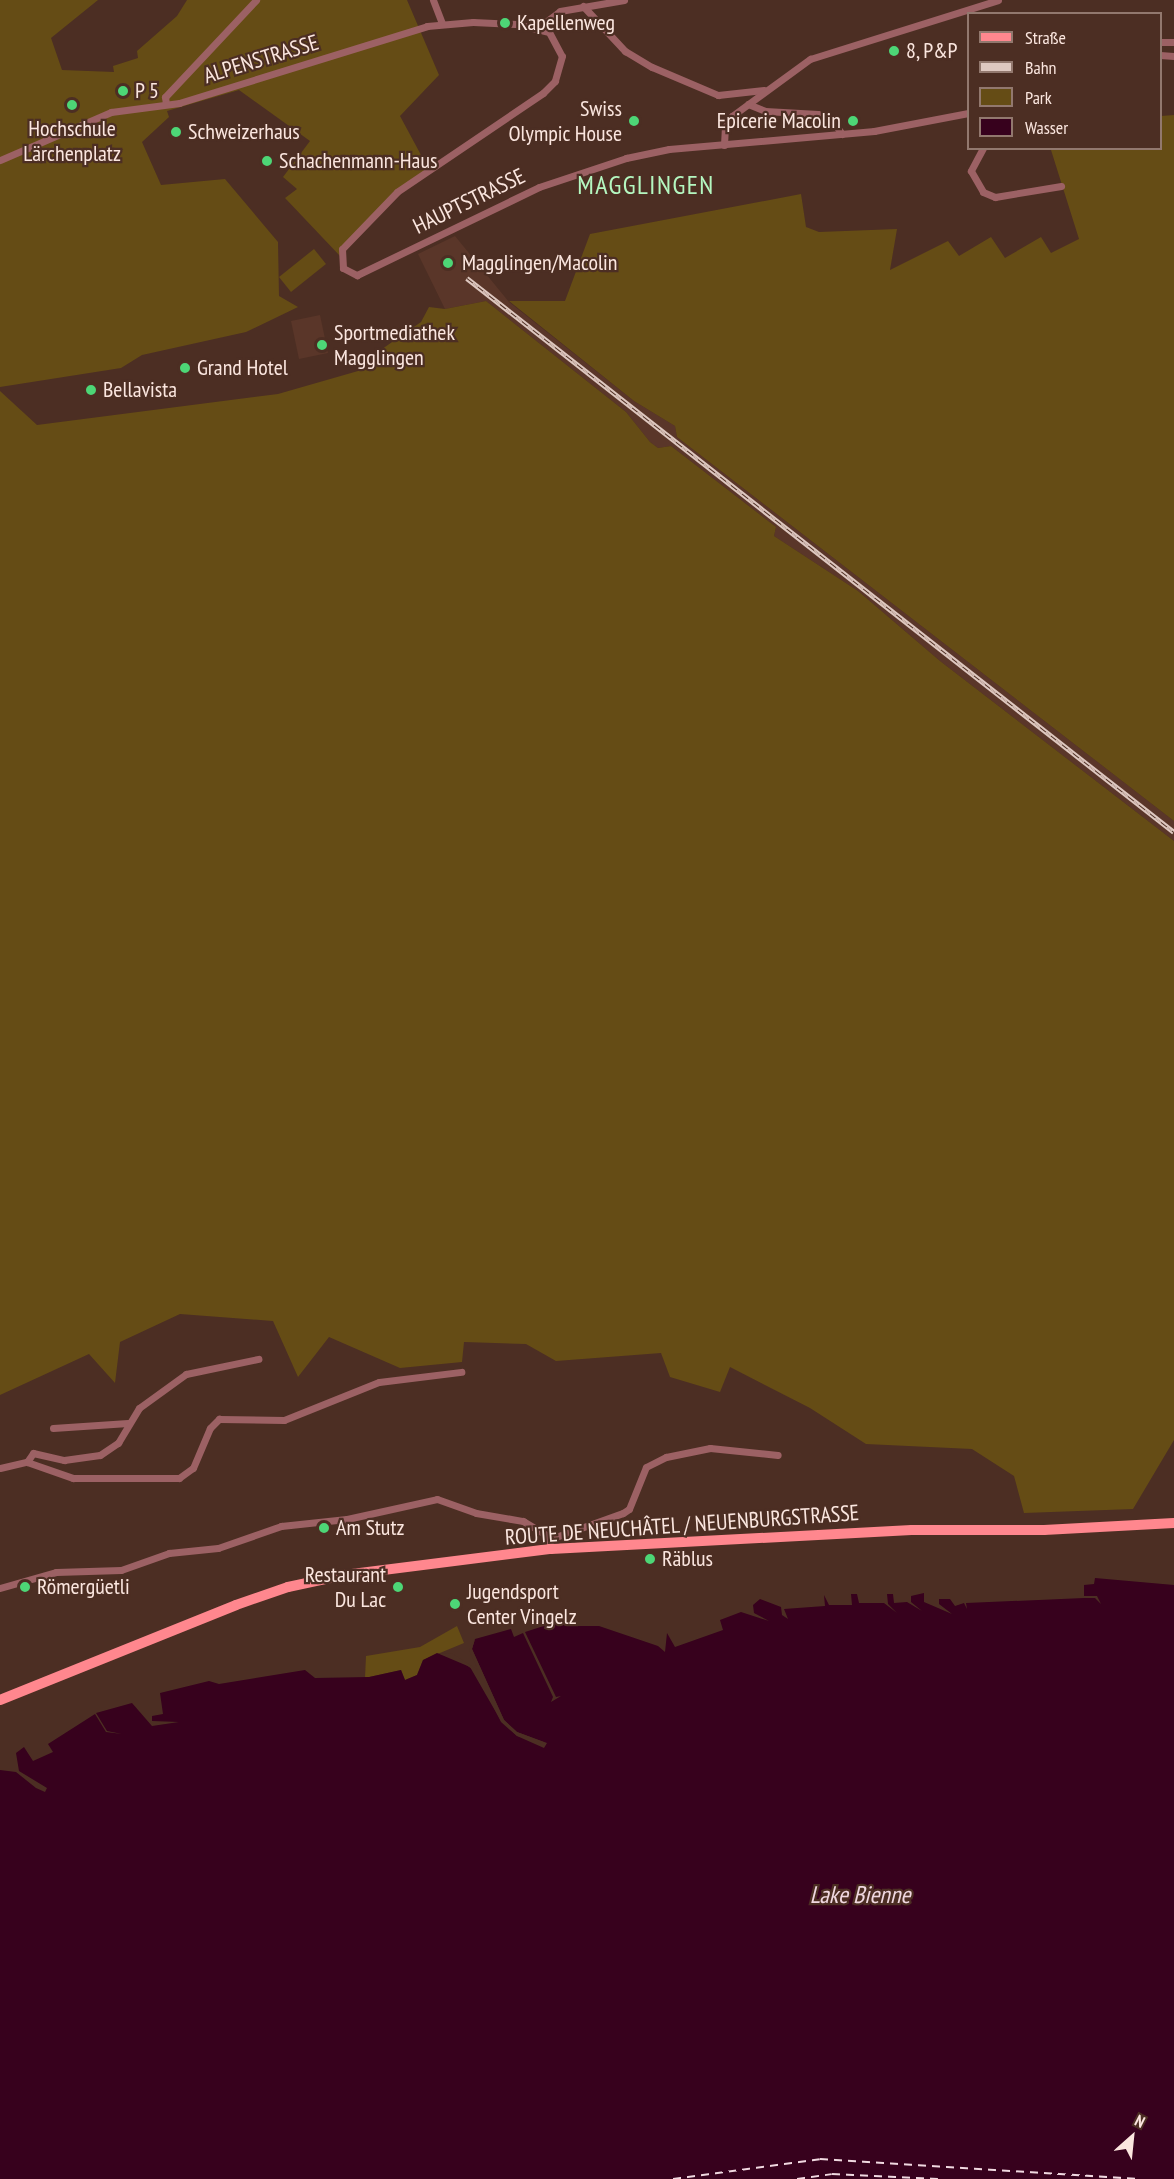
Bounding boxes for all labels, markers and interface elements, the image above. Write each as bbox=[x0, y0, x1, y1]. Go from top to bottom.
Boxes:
place label: Kapellenweg bbox=[517, 10, 615, 36]
legend bbox=[967, 12, 1162, 150]
marker: Kapellenweg bbox=[498, 16, 512, 30]
text: Straße bbox=[1025, 26, 1066, 49]
street label: ALPENSTRASSE bbox=[200, 29, 322, 89]
place label: 8, P&P bbox=[906, 38, 959, 64]
marker: 8, P&P bbox=[887, 44, 901, 58]
text: Bahn bbox=[1025, 56, 1057, 79]
place label: P 5 bbox=[135, 78, 159, 104]
marker: P 5 bbox=[116, 84, 130, 98]
text: Park bbox=[1025, 86, 1052, 109]
place label: Swiss Olympic House bbox=[508, 95, 622, 146]
marker: Hochschule Lärchenplatz bbox=[65, 98, 79, 112]
place label: Epicerie Macolin bbox=[717, 108, 841, 134]
marker: Swiss Olympic House bbox=[627, 114, 641, 128]
marker: Epicerie Macolin bbox=[846, 114, 860, 128]
place label: Hochschule Lärchenplatz bbox=[23, 115, 121, 166]
text: Wasser bbox=[1025, 116, 1068, 139]
place label: Schweizerhaus bbox=[188, 119, 300, 145]
marker: Schweizerhaus bbox=[169, 125, 183, 139]
place label: Schachenmann-Haus bbox=[279, 148, 437, 174]
marker: Schachenmann-Haus bbox=[260, 154, 274, 168]
street label: HAUPTSTRASSE bbox=[409, 163, 529, 239]
district label: MAGGLINGEN bbox=[577, 169, 715, 201]
place label: Magglingen/Macolin bbox=[462, 250, 617, 276]
marker: Magglingen/Macolin bbox=[439, 254, 457, 272]
place label: Sportmediathek Magglingen bbox=[334, 319, 455, 370]
marker: Sportmediathek Magglingen bbox=[315, 338, 329, 352]
place label: Grand Hotel bbox=[197, 355, 288, 381]
marker: Grand Hotel bbox=[178, 361, 192, 375]
place label: Bellavista bbox=[103, 377, 177, 403]
marker: Bellavista bbox=[84, 383, 98, 397]
street label: ROUTE DE NEUCHÂTEL / NEUENBURGSTRASSE bbox=[504, 1499, 860, 1551]
place label: Am Stutz bbox=[336, 1515, 404, 1541]
marker: Am Stutz bbox=[317, 1521, 331, 1535]
place label: Räblus bbox=[662, 1546, 713, 1572]
marker: Räblus bbox=[643, 1552, 657, 1566]
place label: Restaurant Du Lac bbox=[305, 1561, 386, 1612]
place label: Römergüetli bbox=[37, 1574, 130, 1600]
place label: Jugendsport Center Vingelz bbox=[467, 1578, 577, 1630]
marker: Römergüetli bbox=[18, 1580, 32, 1594]
marker: Restaurant Du Lac bbox=[391, 1580, 405, 1594]
marker: Jugendsport Center Vingelz bbox=[448, 1597, 462, 1611]
water label: Lake Bienne bbox=[810, 1881, 910, 1909]
north arrow bbox=[1102, 2107, 1162, 2167]
text: N bbox=[1132, 2110, 1149, 2132]

